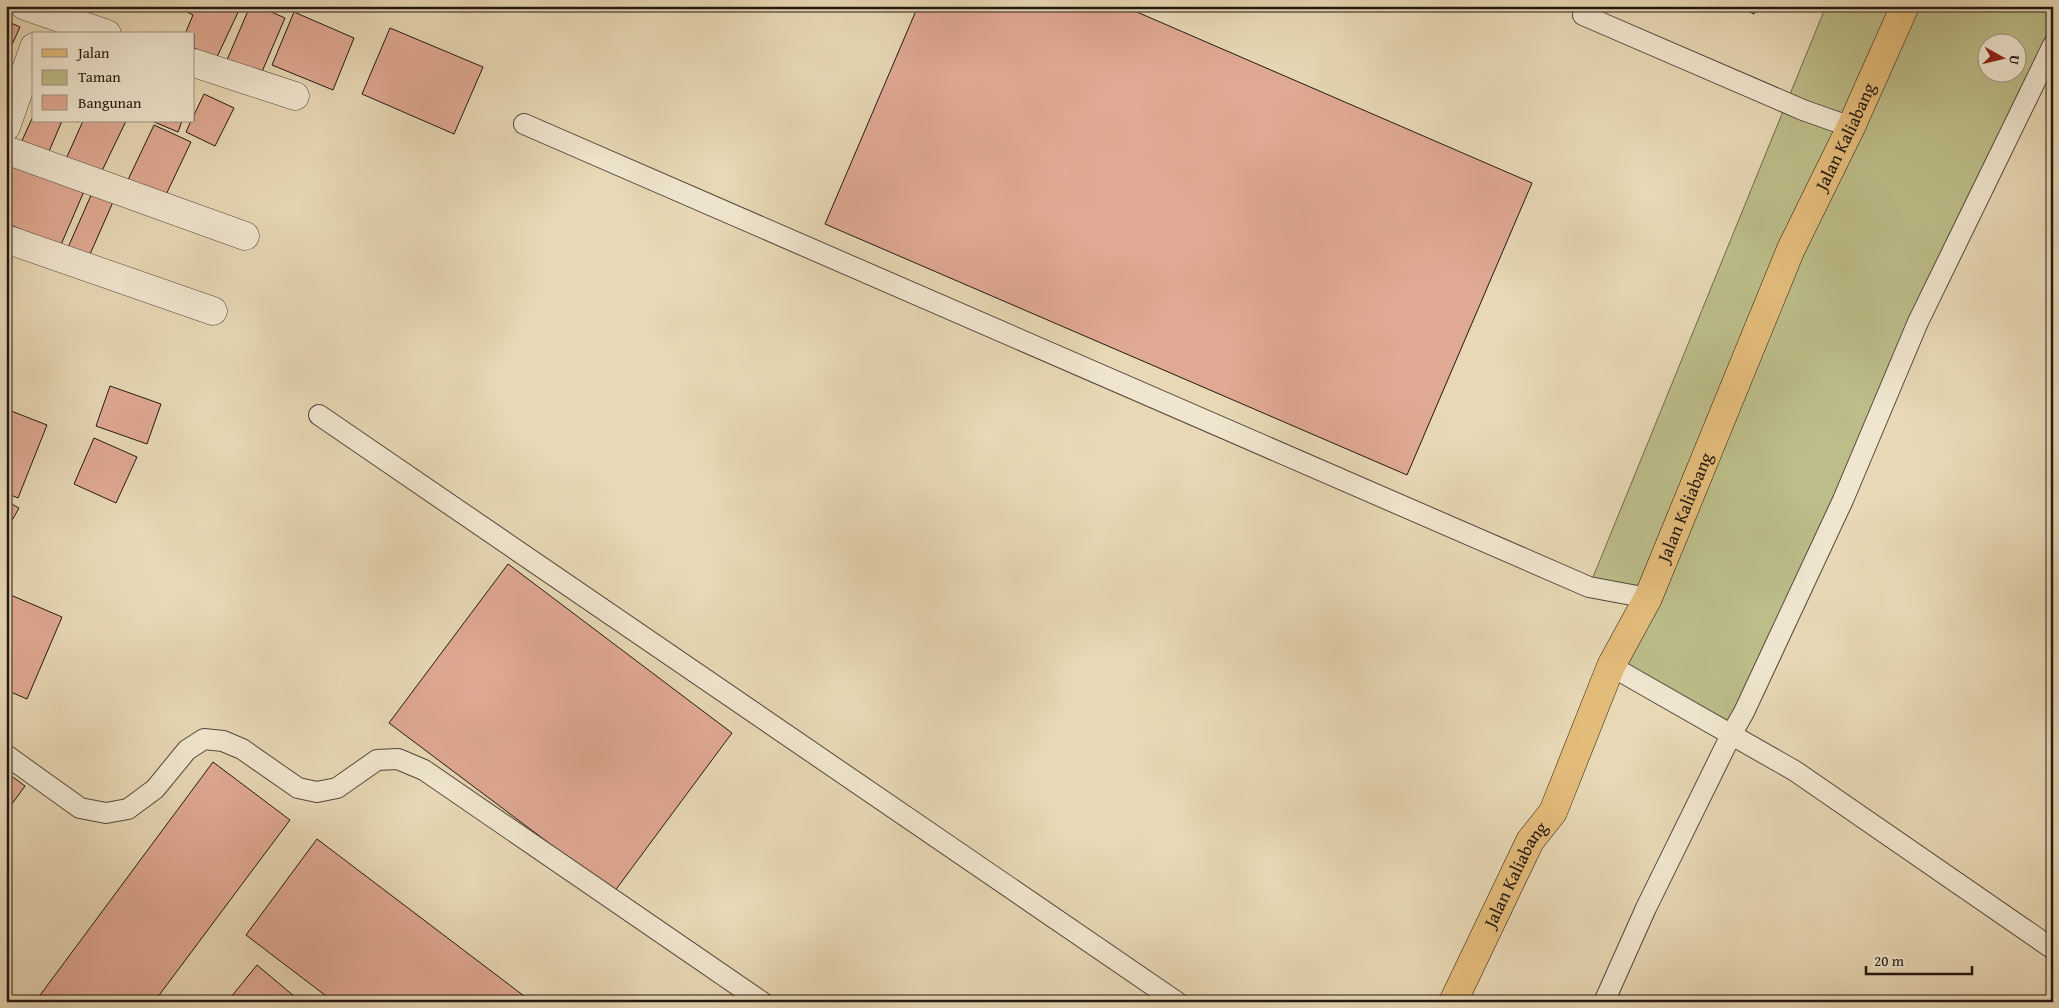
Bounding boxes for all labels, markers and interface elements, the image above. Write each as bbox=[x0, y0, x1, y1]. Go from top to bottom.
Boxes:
legend bbox=[32, 32, 195, 122]
north arrow bbox=[1976, 32, 2026, 82]
text: Jalan bbox=[76, 42, 110, 63]
text: U bbox=[2004, 54, 2025, 66]
text: Taman bbox=[78, 66, 121, 87]
street label: Jalan Kaliabang bbox=[1807, 78, 1882, 197]
text: Bangunan bbox=[78, 92, 142, 113]
street label: Jalan Kaliabang bbox=[1649, 448, 1719, 568]
street label: Jalan Kaliabang bbox=[1476, 815, 1554, 934]
scale bar bbox=[1866, 943, 1973, 975]
text: 20 m bbox=[1874, 950, 1905, 971]

